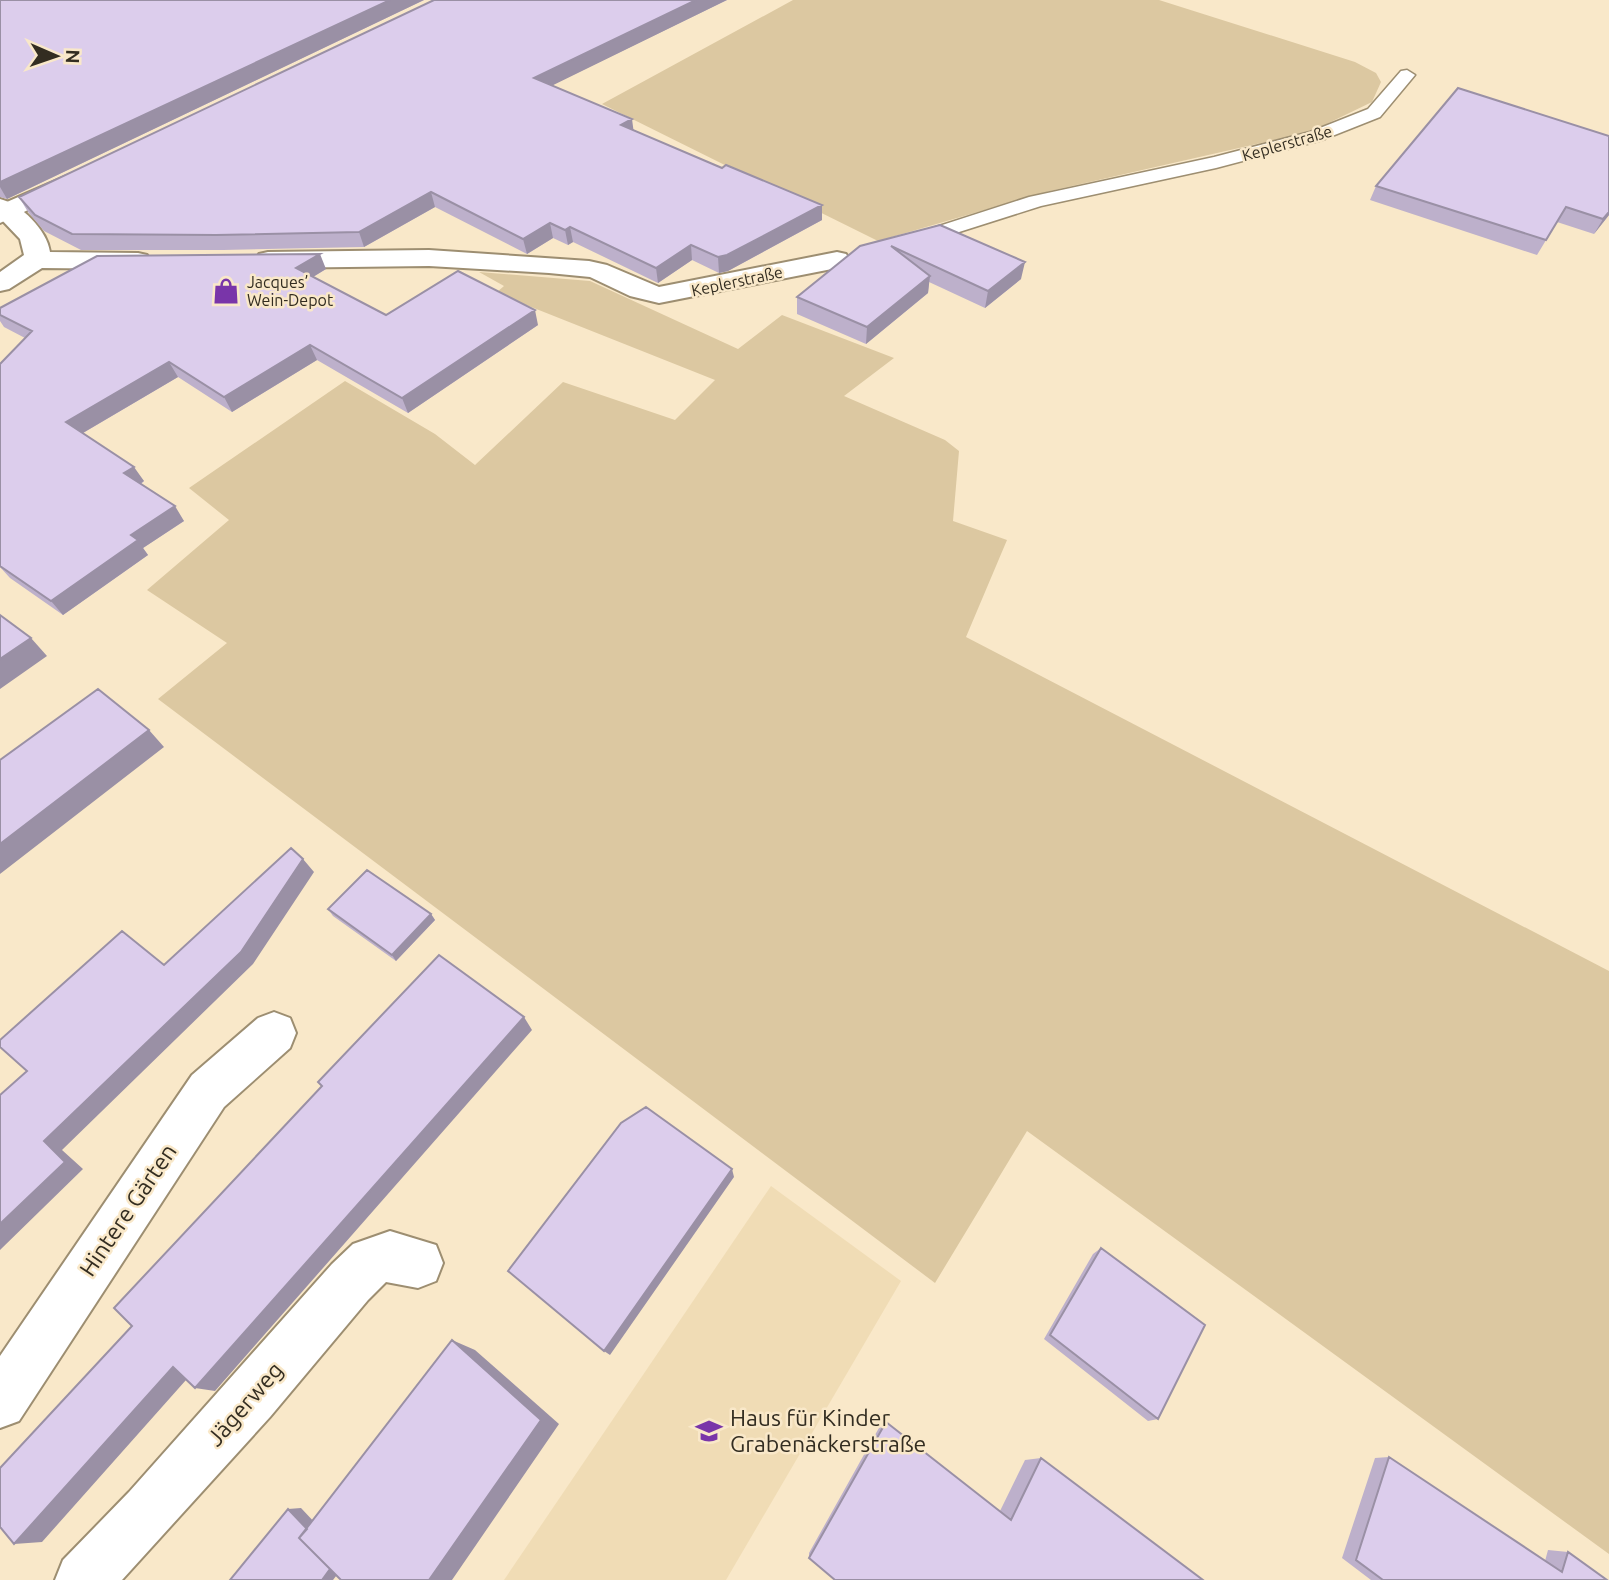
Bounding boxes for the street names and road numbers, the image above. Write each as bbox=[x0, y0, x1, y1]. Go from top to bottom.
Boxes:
street label: Keplerstraße bbox=[1240, 122, 1334, 164]
street label: Keplerstraße bbox=[690, 263, 784, 299]
street label: Hintere Gärten bbox=[74, 1139, 181, 1280]
street label: Jägerweg bbox=[202, 1357, 288, 1450]

